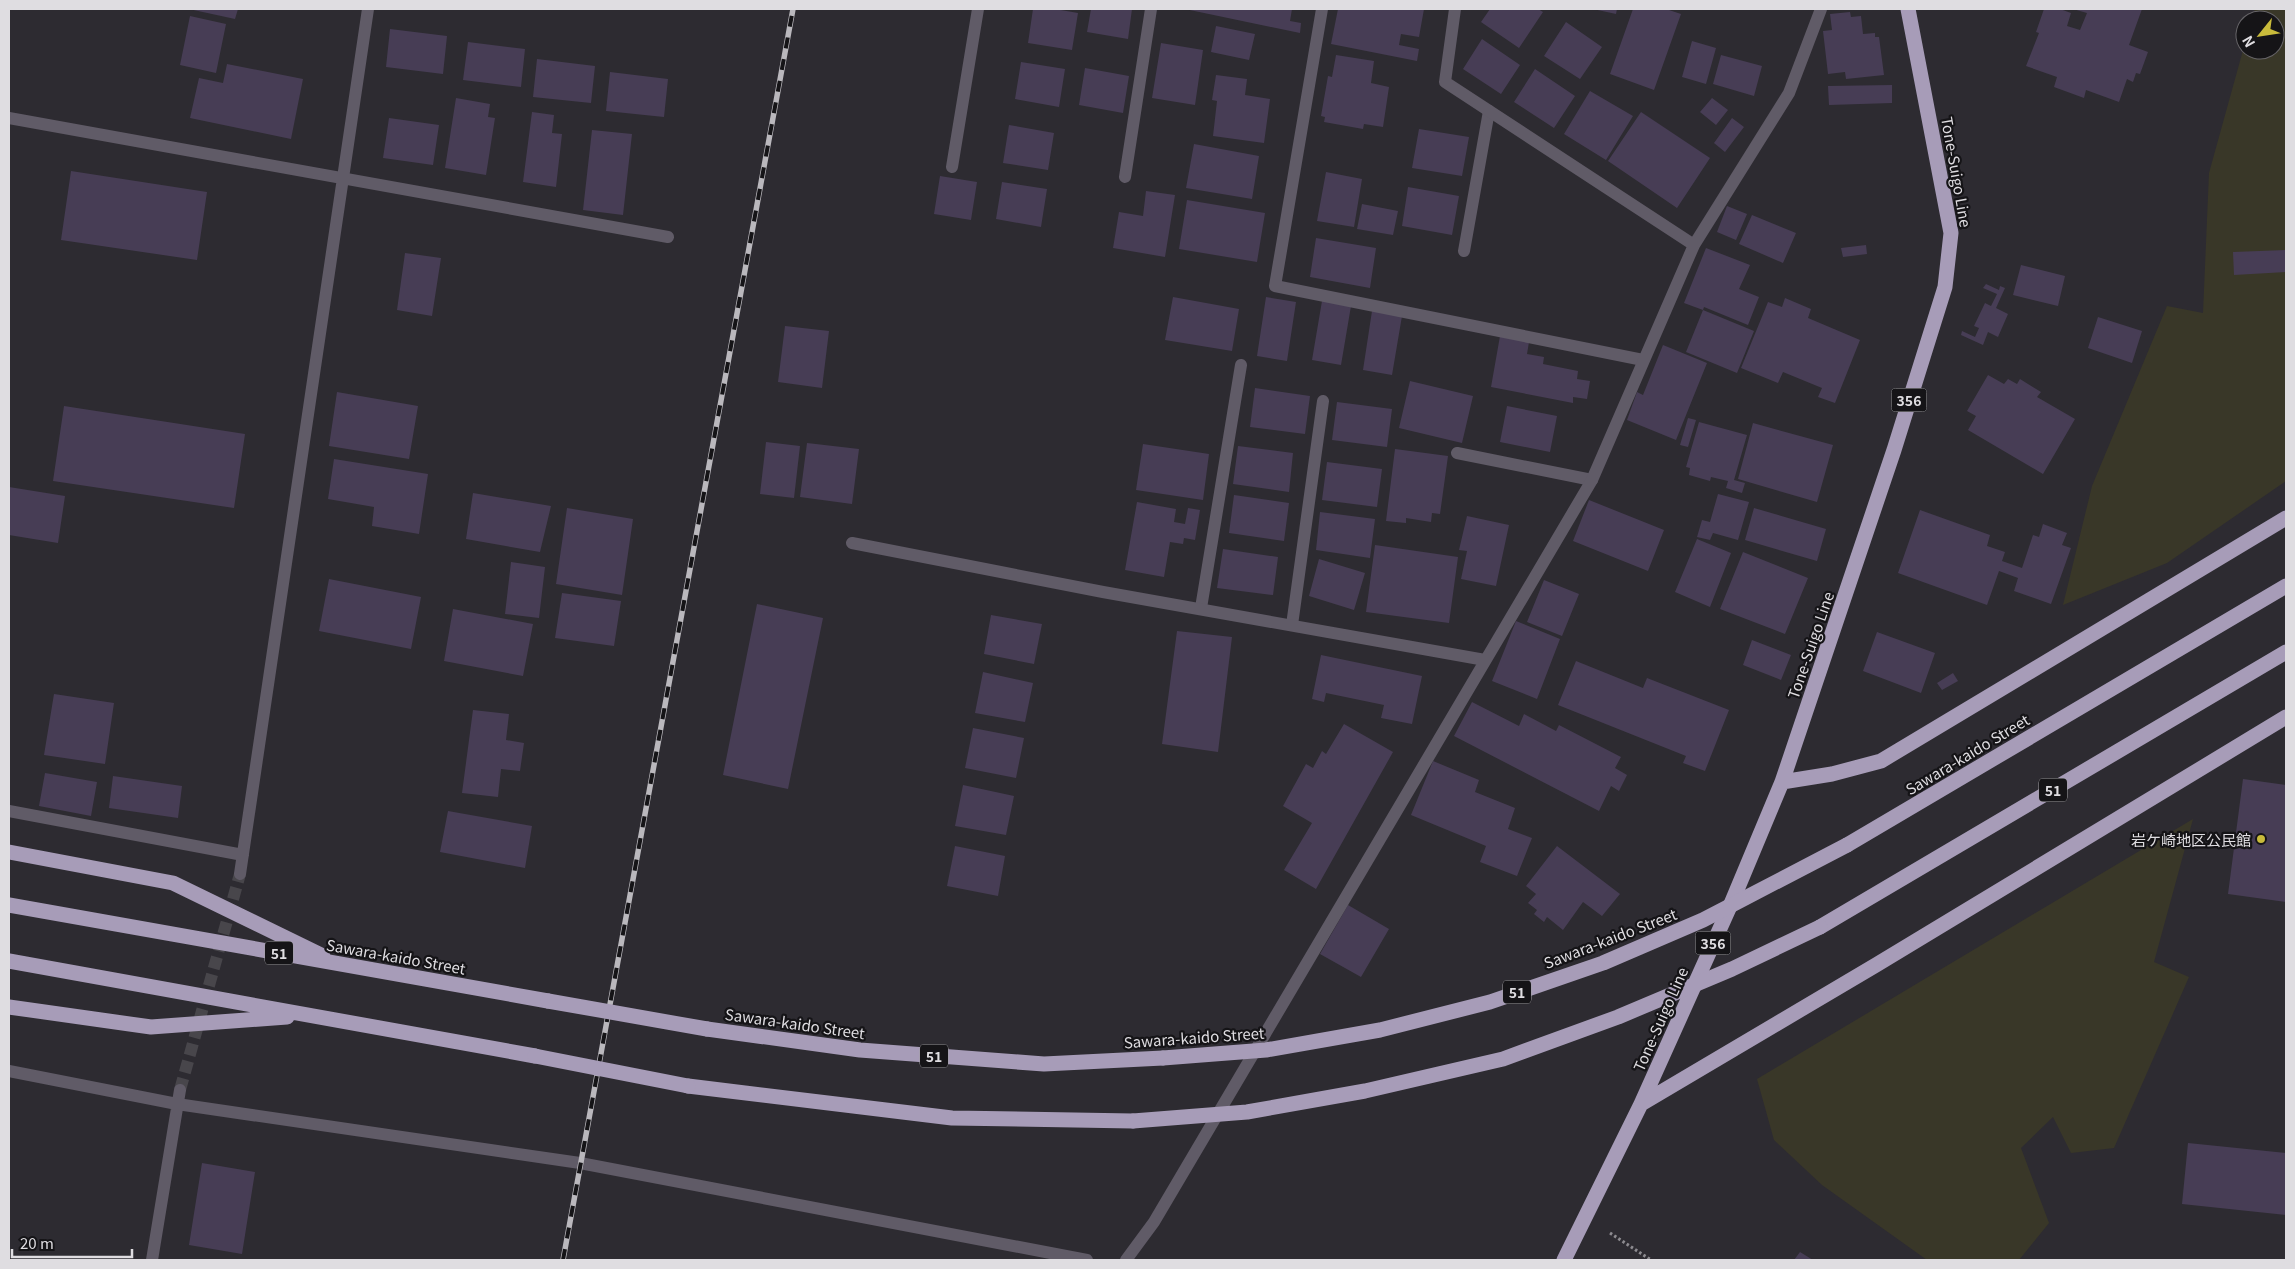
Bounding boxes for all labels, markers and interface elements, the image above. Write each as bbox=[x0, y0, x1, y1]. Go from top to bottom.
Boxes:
north arrow bbox=[2235, 10, 2285, 60]
text: N bbox=[2237, 32, 2259, 52]
street label: Tone-Suigo Line bbox=[1937, 115, 1977, 229]
road number: 356 bbox=[1892, 388, 1926, 412]
street label: Tone-Suigo Line bbox=[1782, 589, 1838, 701]
street label: Sawara-kaido Street bbox=[1901, 709, 2033, 799]
road number: 51 bbox=[2039, 778, 2067, 802]
place label: 岩ケ崎地区公民館 bbox=[2131, 829, 2251, 850]
marker: 岩ケ崎地区公民館 bbox=[2255, 833, 2267, 845]
street label: Sawara-kaido Street bbox=[1540, 903, 1680, 973]
road number: 356 bbox=[1696, 931, 1730, 954]
street label: Sawara-kaido Street bbox=[325, 933, 468, 979]
road number: 51 bbox=[265, 941, 293, 964]
street label: Tone-Suigo Line bbox=[1628, 964, 1692, 1074]
road number: 51 bbox=[1503, 980, 1531, 1004]
street label: Sawara-kaido Street bbox=[724, 1003, 867, 1043]
street label: Sawara-kaido Street bbox=[1123, 1022, 1265, 1052]
road number: 51 bbox=[920, 1044, 948, 1068]
scale bar bbox=[12, 1226, 132, 1258]
text: 20 m bbox=[20, 1232, 54, 1253]

